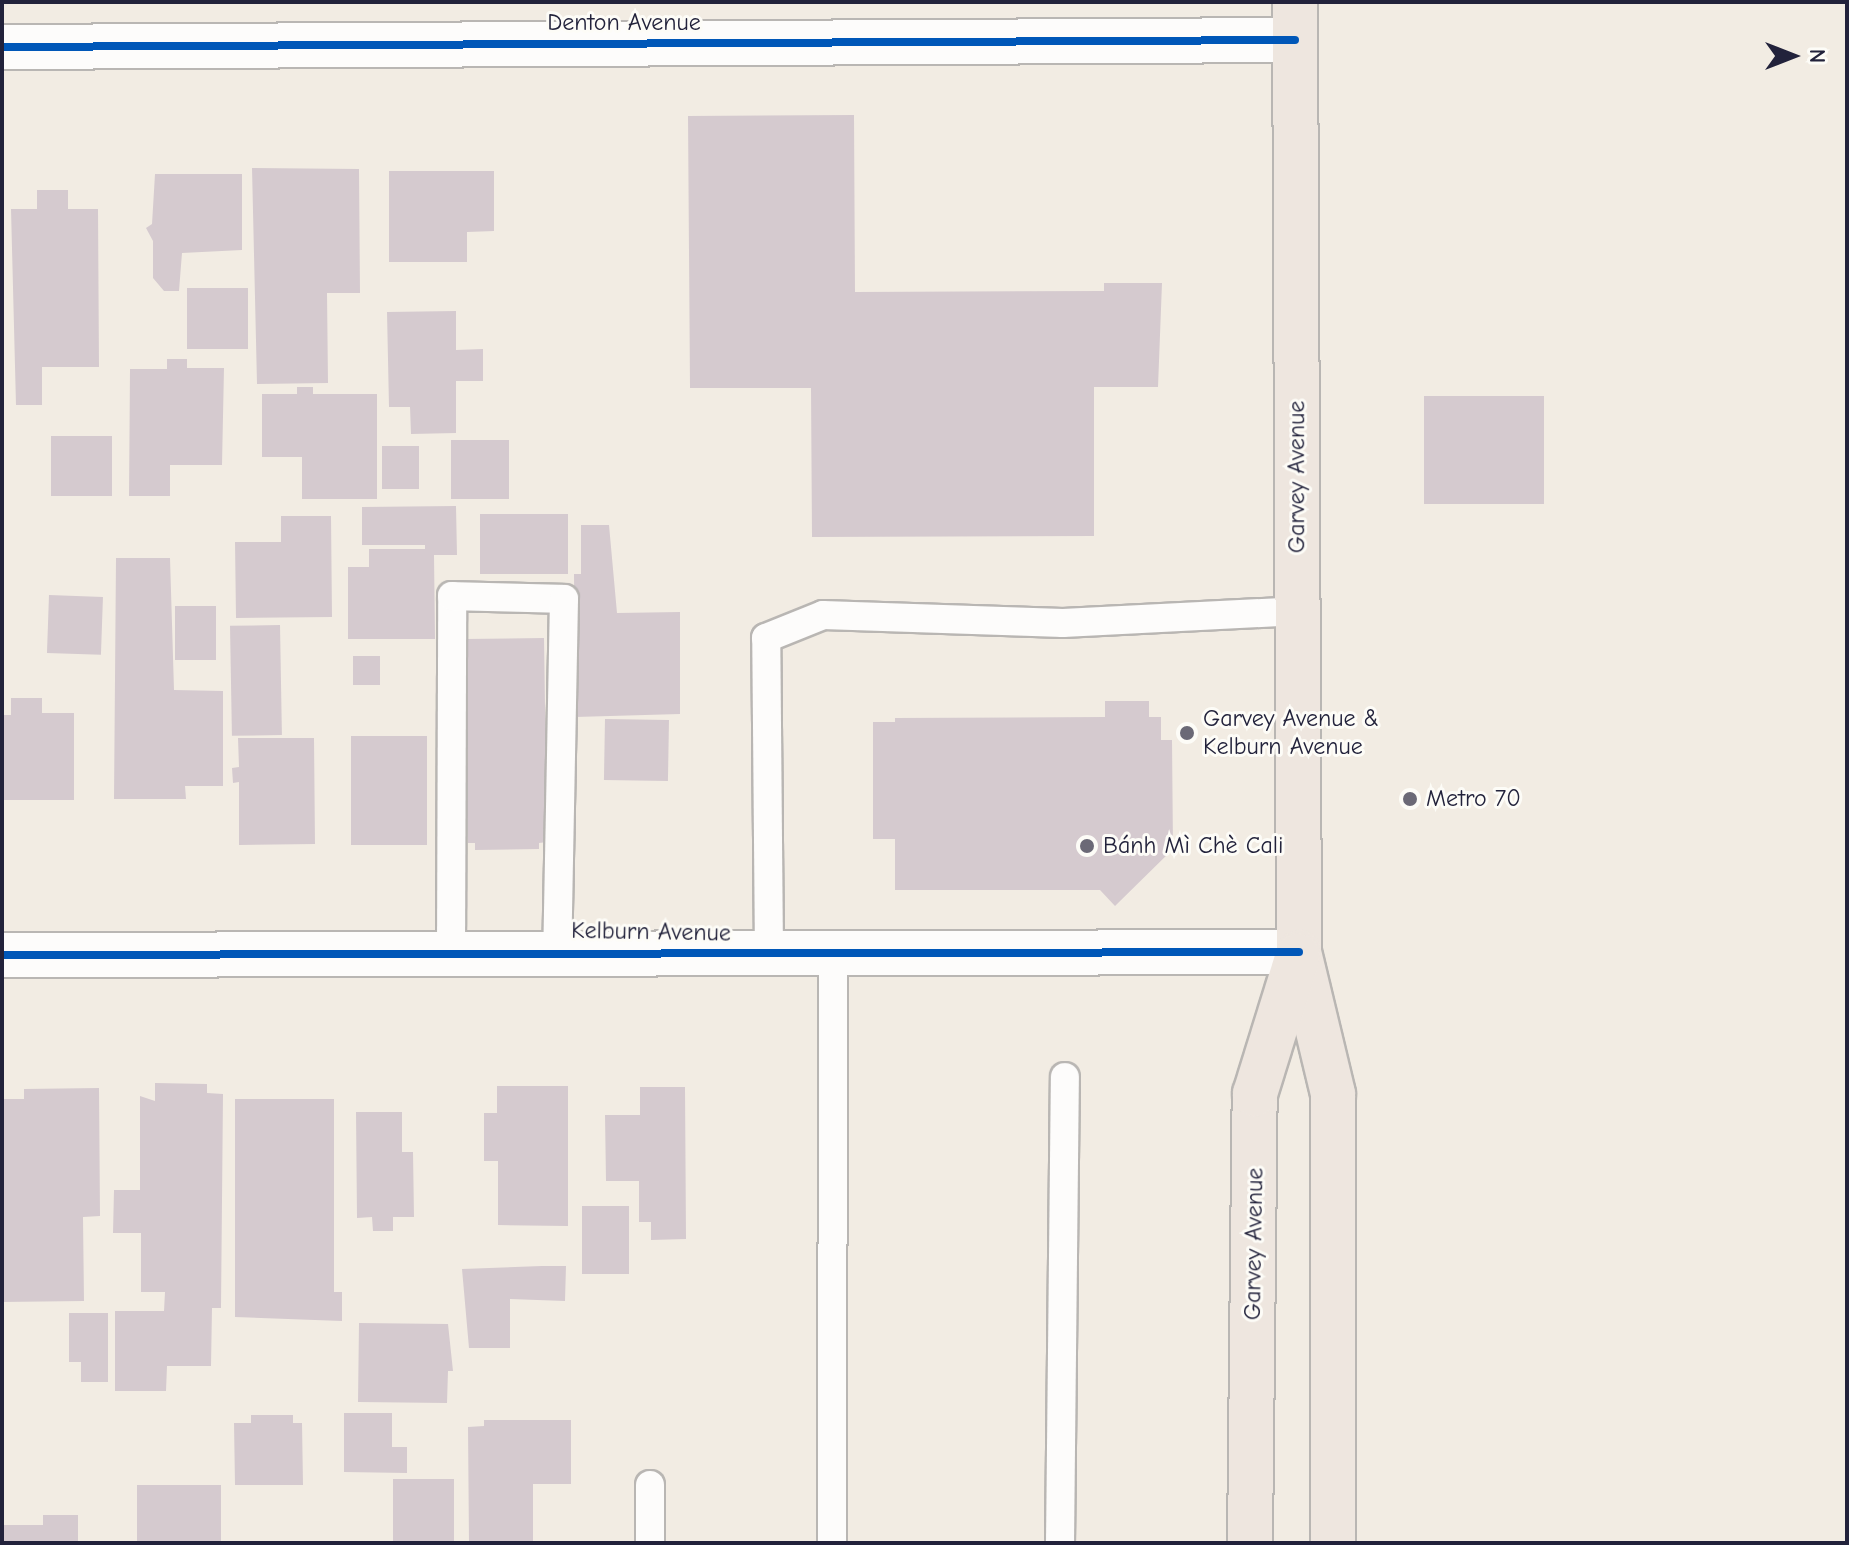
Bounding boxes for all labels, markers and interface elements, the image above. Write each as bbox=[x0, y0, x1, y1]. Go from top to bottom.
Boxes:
street label: Denton Avenue bbox=[547, 9, 701, 37]
north arrow bbox=[1753, 16, 1833, 96]
text: N bbox=[1804, 49, 1830, 63]
street label: Garvey Avenue bbox=[1283, 401, 1311, 553]
place label: Garvey Avenue & Kelburn Avenue bbox=[1203, 705, 1379, 761]
marker: Garvey Avenue & Kelburn Avenue bbox=[1178, 724, 1196, 742]
place label: Metro 70 bbox=[1426, 785, 1521, 813]
marker: Metro 70 bbox=[1401, 790, 1419, 808]
place label: Bánh Mì Chè Cali bbox=[1103, 832, 1283, 860]
marker: Bánh Mì Chè Cali bbox=[1078, 837, 1096, 855]
street label: Kelburn Avenue bbox=[571, 916, 731, 948]
street label: Garvey Avenue bbox=[1238, 1168, 1270, 1320]

